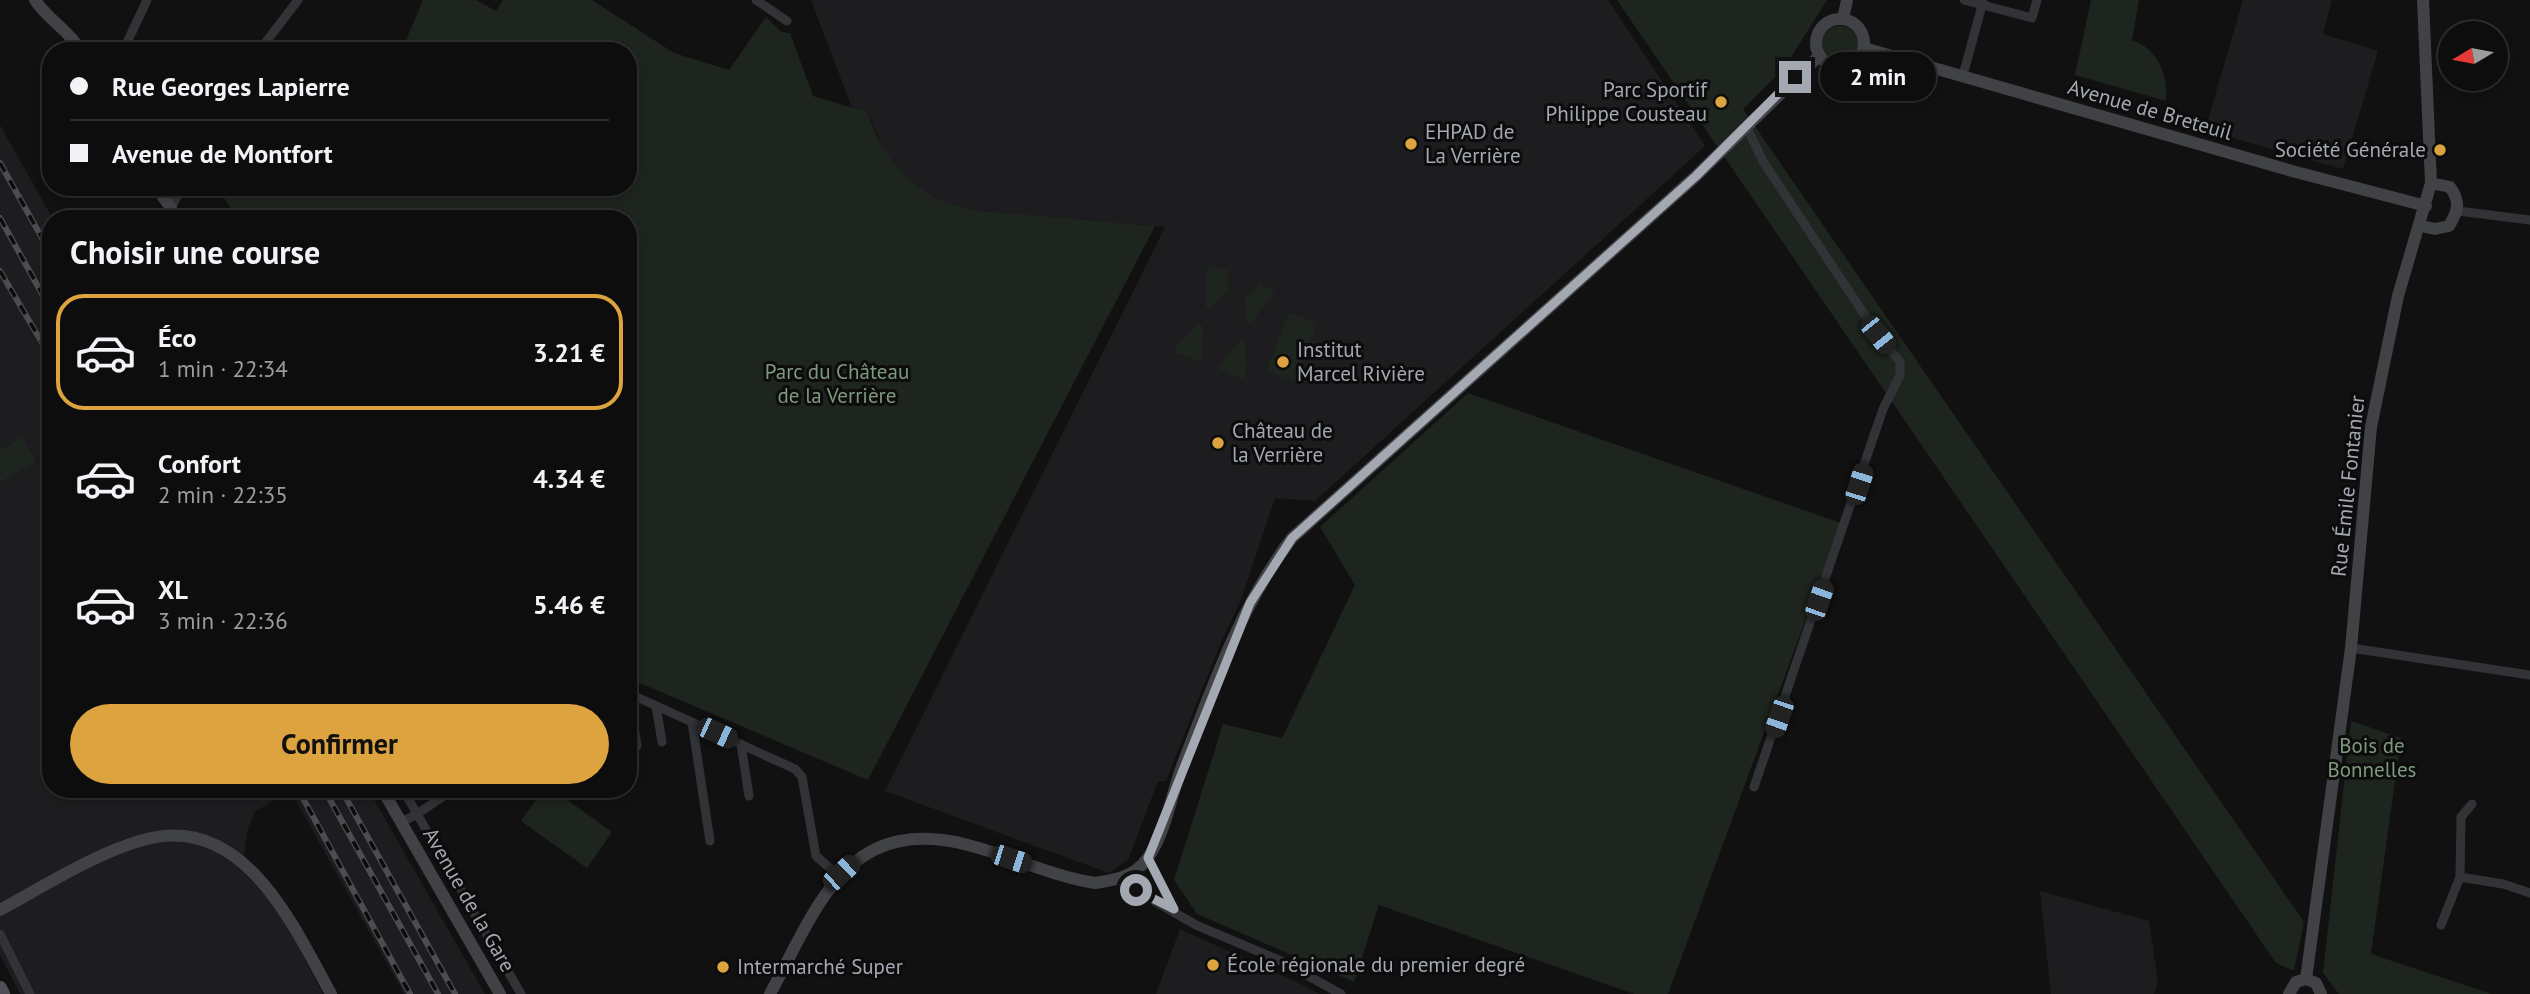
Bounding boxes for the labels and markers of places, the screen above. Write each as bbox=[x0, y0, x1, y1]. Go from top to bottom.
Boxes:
place label: Parc Sportif Philippe Cousteau bbox=[1545, 76, 1708, 127]
marker: Parc Sportif Philippe Cousteau bbox=[1713, 94, 1729, 110]
place label: EHPAD de La Verrière bbox=[1425, 118, 1521, 169]
marker: EHPAD de La Verrière bbox=[1403, 136, 1419, 152]
place label: Société Générale bbox=[2275, 136, 2426, 163]
marker: Société Générale bbox=[2432, 142, 2448, 158]
place label: Institut Marcel Rivière bbox=[1297, 336, 1425, 387]
marker: Institut Marcel Rivière bbox=[1275, 354, 1291, 370]
place label: Château de la Verrière bbox=[1232, 417, 1333, 468]
marker: Château de la Verrière bbox=[1210, 435, 1226, 451]
place label: École régionale du premier degré bbox=[1227, 951, 1525, 978]
place label: Intermarché Super bbox=[737, 953, 903, 980]
marker: École régionale du premier degré bbox=[1205, 957, 1221, 973]
marker: Intermarché Super bbox=[715, 959, 731, 975]

